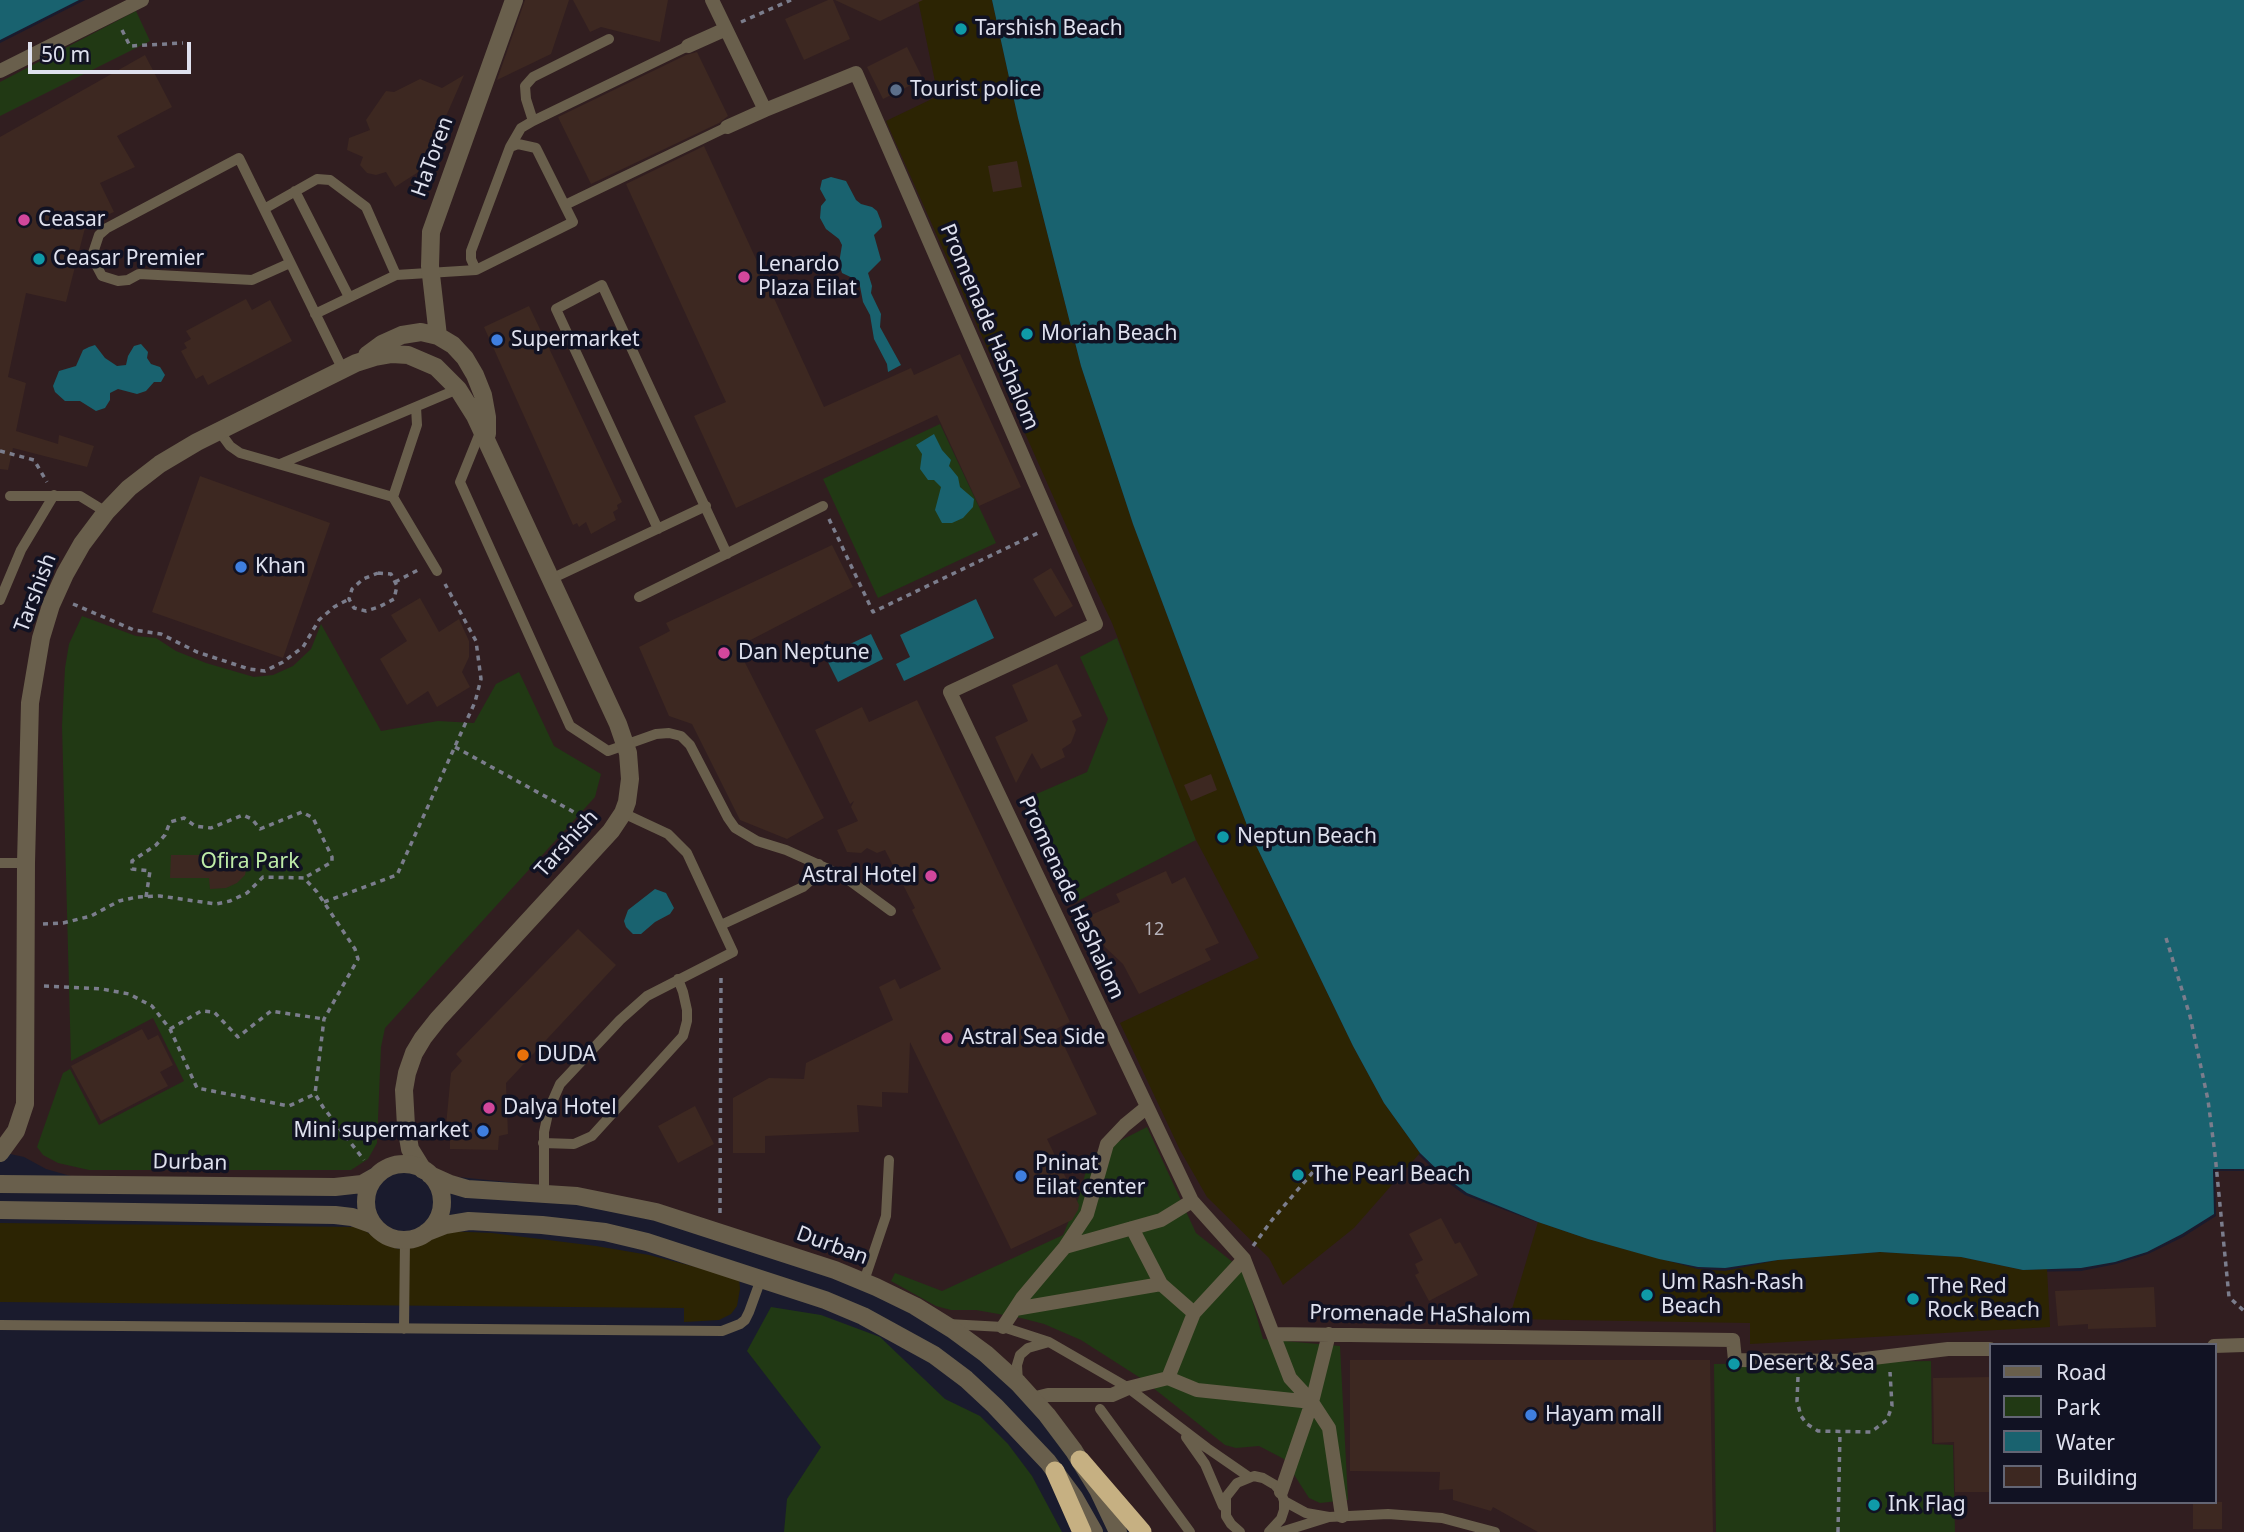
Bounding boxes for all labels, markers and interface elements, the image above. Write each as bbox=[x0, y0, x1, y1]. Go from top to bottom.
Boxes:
place label: Tarshish Beach bbox=[975, 16, 1123, 42]
marker: Tarshish Beach bbox=[953, 21, 969, 37]
scale bar bbox=[32, 28, 194, 72]
text: 50 m bbox=[41, 40, 90, 68]
place label: Tourist police bbox=[910, 77, 1041, 103]
marker: Tourist police bbox=[888, 82, 904, 98]
street label: HaToren bbox=[407, 114, 459, 200]
place label: Ceasar bbox=[38, 207, 105, 233]
marker: Ceasar bbox=[16, 212, 32, 228]
street label: Promenade HaShalom bbox=[934, 220, 1044, 434]
place label: Ceasar Premier bbox=[53, 246, 204, 272]
marker: Ceasar Premier bbox=[31, 251, 47, 267]
place label: Lenardo Plaza Eilat bbox=[758, 252, 857, 302]
marker: Lenardo Plaza Eilat bbox=[736, 269, 752, 285]
place label: Moriah Beach bbox=[1041, 321, 1177, 347]
marker: Moriah Beach bbox=[1019, 326, 1035, 342]
place label: Supermarket bbox=[511, 327, 640, 353]
marker: Supermarket bbox=[489, 332, 505, 348]
street label: Tarshish bbox=[10, 550, 62, 636]
place label: Khan bbox=[255, 554, 306, 580]
marker: Khan bbox=[233, 559, 249, 575]
place label: Dan Neptune bbox=[738, 640, 870, 666]
marker: Dan Neptune bbox=[716, 645, 732, 661]
street label: Promenade HaShalom bbox=[1013, 792, 1129, 1004]
street label: Tarshish bbox=[530, 805, 604, 883]
place label: Neptun Beach bbox=[1237, 824, 1377, 850]
marker: Neptun Beach bbox=[1215, 829, 1231, 845]
park label: Ofira Park bbox=[201, 849, 299, 875]
place label: Astral Hotel bbox=[802, 863, 917, 889]
marker: Astral Hotel bbox=[923, 868, 939, 884]
house number: 12 bbox=[1144, 919, 1164, 941]
place label: Astral Sea Side bbox=[961, 1025, 1105, 1051]
marker: Astral Sea Side bbox=[939, 1030, 955, 1046]
place label: DUDA bbox=[537, 1042, 596, 1068]
marker: DUDA bbox=[515, 1047, 531, 1063]
place label: Dalya Hotel bbox=[503, 1095, 617, 1121]
marker: Dalya Hotel bbox=[481, 1100, 497, 1116]
place label: Mini supermarket bbox=[293, 1118, 469, 1144]
marker: Mini supermarket bbox=[475, 1123, 491, 1139]
street label: Durban bbox=[152, 1150, 228, 1176]
place label: Pninat Eilat center bbox=[1035, 1151, 1145, 1201]
place label: The Pearl Beach bbox=[1312, 1162, 1470, 1188]
marker: The Pearl Beach bbox=[1290, 1167, 1306, 1183]
marker: Pninat Eilat center bbox=[1013, 1168, 1029, 1184]
street label: Durban bbox=[793, 1221, 871, 1271]
place label: Um Rash-Rash Beach bbox=[1661, 1270, 1804, 1320]
place label: The Red Rock Beach bbox=[1927, 1274, 2040, 1324]
marker: Um Rash-Rash Beach bbox=[1639, 1287, 1655, 1303]
marker: The Red Rock Beach bbox=[1905, 1291, 1921, 1307]
street label: Promenade HaShalom bbox=[1309, 1300, 1531, 1330]
legend bbox=[1988, 1343, 2216, 1504]
place label: Desert & Sea bbox=[1748, 1351, 1875, 1377]
marker: Desert & Sea bbox=[1726, 1356, 1742, 1372]
text: Road bbox=[2056, 1358, 2106, 1386]
text: Park bbox=[2056, 1393, 2100, 1421]
place label: Hayam mall bbox=[1545, 1402, 1662, 1428]
marker: Hayam mall bbox=[1523, 1407, 1539, 1423]
text: Water bbox=[2056, 1428, 2115, 1456]
text: Building bbox=[2056, 1463, 2138, 1491]
place label: Ink Flag bbox=[1888, 1492, 1966, 1518]
marker: Ink Flag bbox=[1866, 1497, 1882, 1513]

